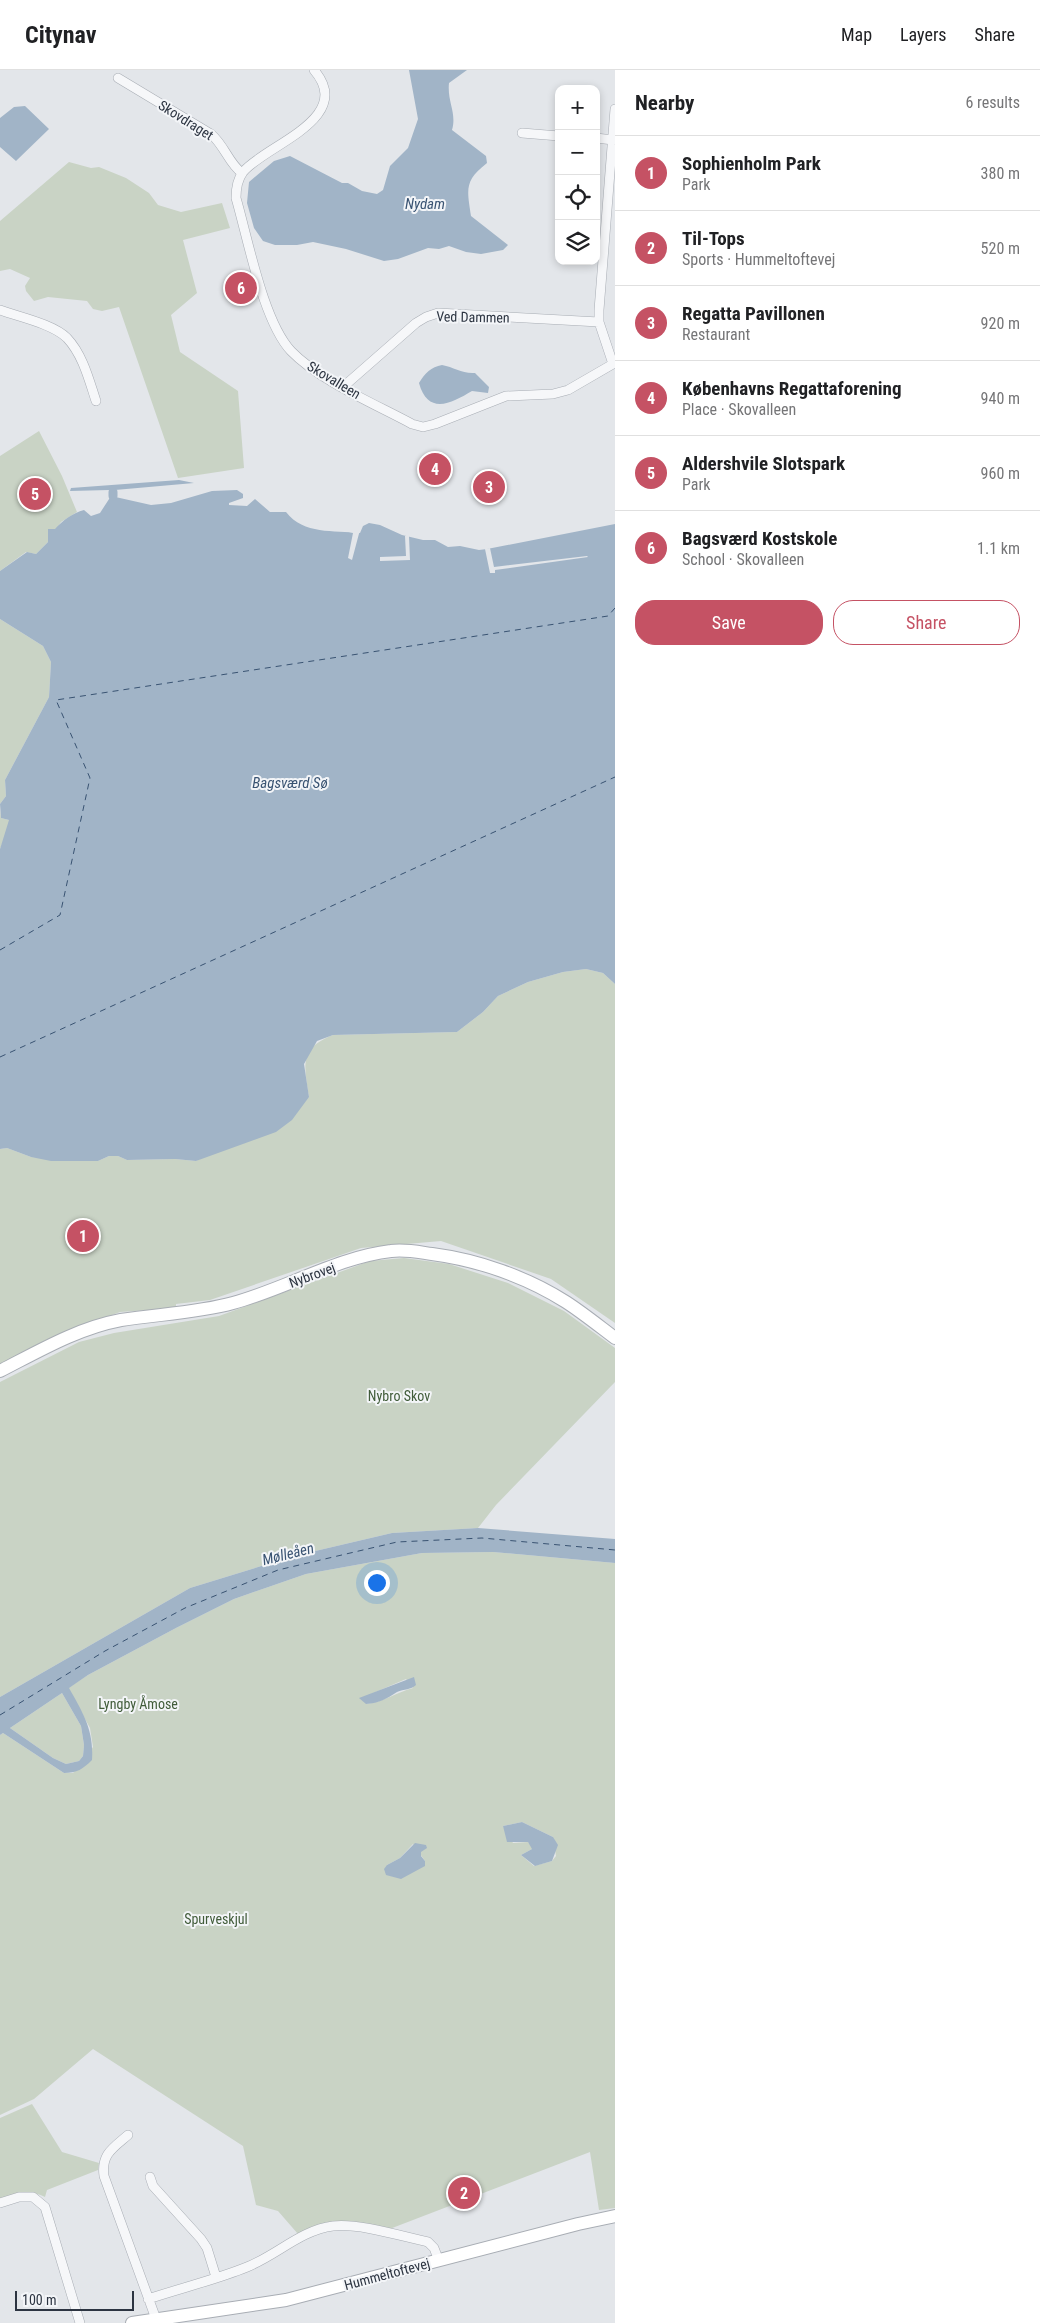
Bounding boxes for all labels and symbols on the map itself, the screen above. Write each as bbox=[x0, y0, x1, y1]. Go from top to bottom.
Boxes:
street label: Skovdraget bbox=[156, 97, 216, 143]
water label: Nydam bbox=[405, 195, 445, 213]
pin: 6 bbox=[225, 269, 257, 307]
street label: Ved Dammen bbox=[436, 308, 510, 326]
street label: Skovalleen bbox=[304, 358, 364, 402]
pin: 4 bbox=[419, 450, 451, 488]
pin: 3 bbox=[473, 468, 505, 506]
pin: 5 bbox=[19, 475, 51, 513]
water label: Bagsværd Sø bbox=[252, 774, 328, 792]
pin: 1 bbox=[67, 1217, 99, 1255]
street label: Nybrovej bbox=[287, 1259, 337, 1291]
park label: Nybro Skov bbox=[368, 1388, 430, 1404]
water label: Mølleåen bbox=[260, 1539, 316, 1569]
your location bbox=[364, 1570, 390, 1596]
park label: Lyngby Åmose bbox=[98, 1695, 178, 1712]
park label: Spurveskjul bbox=[184, 1911, 248, 1927]
pin: 2 bbox=[448, 2174, 480, 2212]
street label: Hummeltoftevej bbox=[342, 2255, 432, 2293]
scale bar bbox=[15, 2288, 134, 2311]

